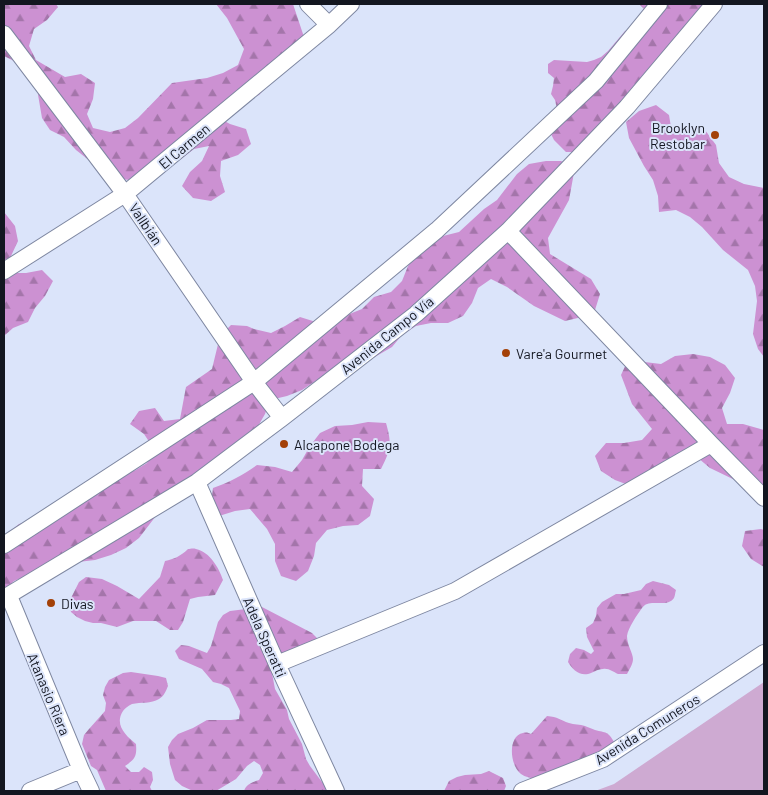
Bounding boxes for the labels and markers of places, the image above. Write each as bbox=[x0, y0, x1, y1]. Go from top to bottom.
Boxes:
place label: Brooklyn Restobar bbox=[650, 119, 705, 152]
marker: Brooklyn Restobar bbox=[709, 129, 721, 141]
place label: Vare'a Gourmet bbox=[516, 345, 607, 362]
marker: Vare'a Gourmet bbox=[500, 347, 512, 359]
place label: Alcapone Bodega bbox=[294, 436, 399, 453]
marker: Alcapone Bodega bbox=[278, 438, 290, 450]
place label: Divas bbox=[61, 595, 94, 612]
marker: Divas bbox=[45, 597, 57, 609]

